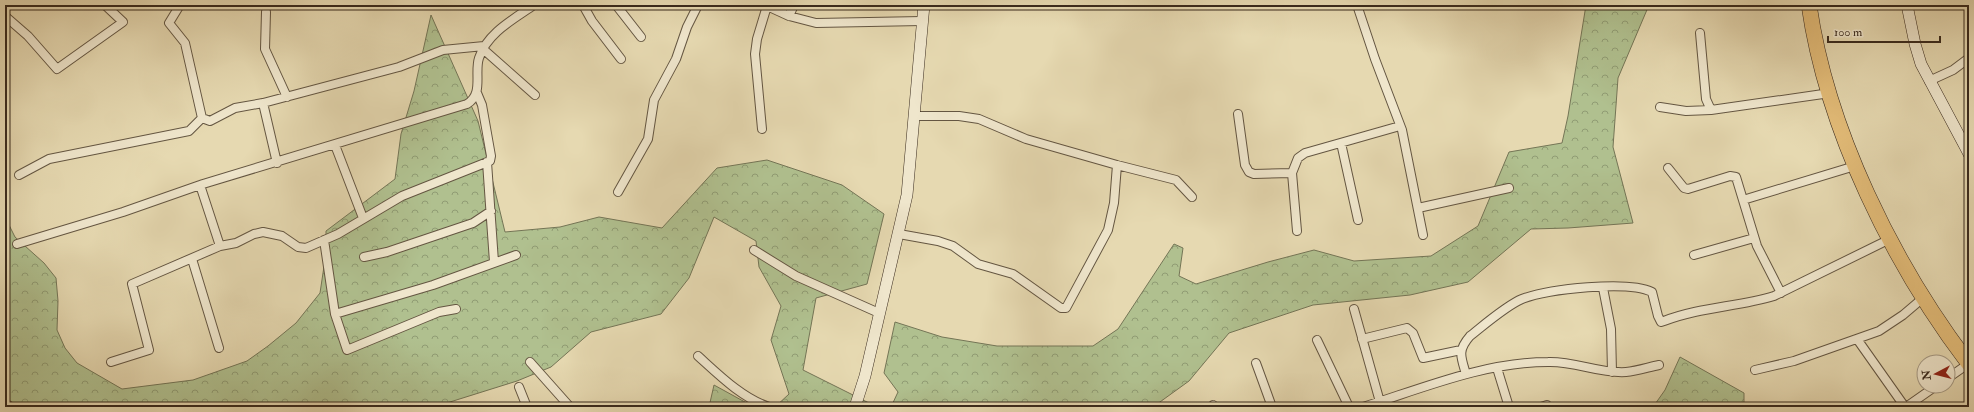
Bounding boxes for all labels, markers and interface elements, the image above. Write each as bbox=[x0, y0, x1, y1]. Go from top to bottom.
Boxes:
scale bar bbox=[1828, 18, 1940, 44]
text: 100 m bbox=[1834, 25, 1863, 40]
north arrow bbox=[1916, 354, 1956, 394]
text: N bbox=[1919, 368, 1934, 382]

